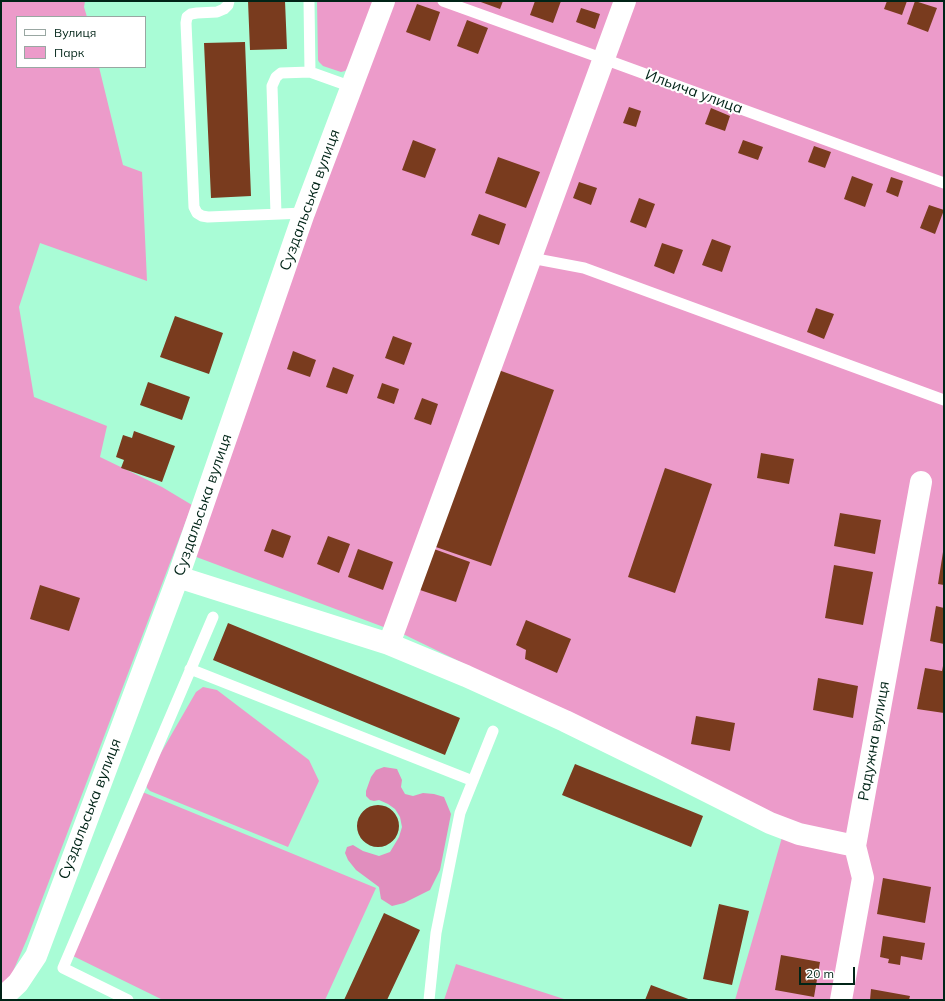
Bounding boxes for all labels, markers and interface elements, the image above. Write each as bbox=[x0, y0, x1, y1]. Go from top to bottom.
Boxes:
legend bbox=[16, 16, 146, 68]
text: Вулиця bbox=[54, 25, 96, 40]
text: Парк bbox=[54, 45, 84, 60]
street label: Ильича улица bbox=[643, 66, 745, 118]
street label: Суздальська вулиця bbox=[276, 127, 344, 273]
street label: Суздальська вулиця bbox=[170, 431, 236, 579]
street label: Радужна вулиця bbox=[855, 680, 893, 802]
street label: Суздальська вулиця bbox=[55, 736, 125, 882]
scale bar bbox=[801, 959, 857, 985]
text: 20 m bbox=[806, 966, 834, 981]

